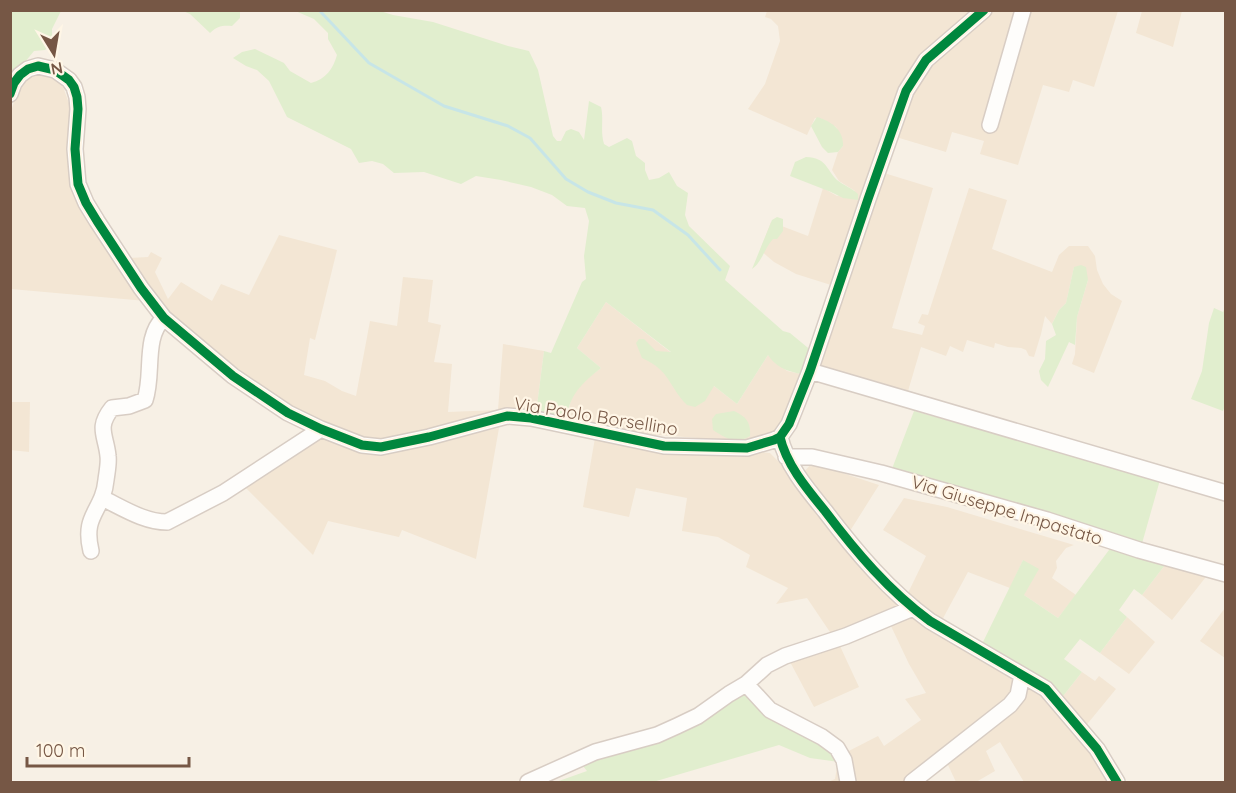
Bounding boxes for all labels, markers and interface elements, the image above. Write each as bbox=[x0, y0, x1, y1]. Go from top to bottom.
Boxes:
north arrow bbox=[24, 24, 84, 84]
text: N bbox=[49, 58, 65, 80]
street label: Via Paolo Borsellino bbox=[513, 392, 679, 440]
street label: Via Giuseppe Impastato bbox=[909, 470, 1105, 550]
scale bar bbox=[27, 730, 189, 768]
text: 100 m bbox=[36, 739, 85, 762]

